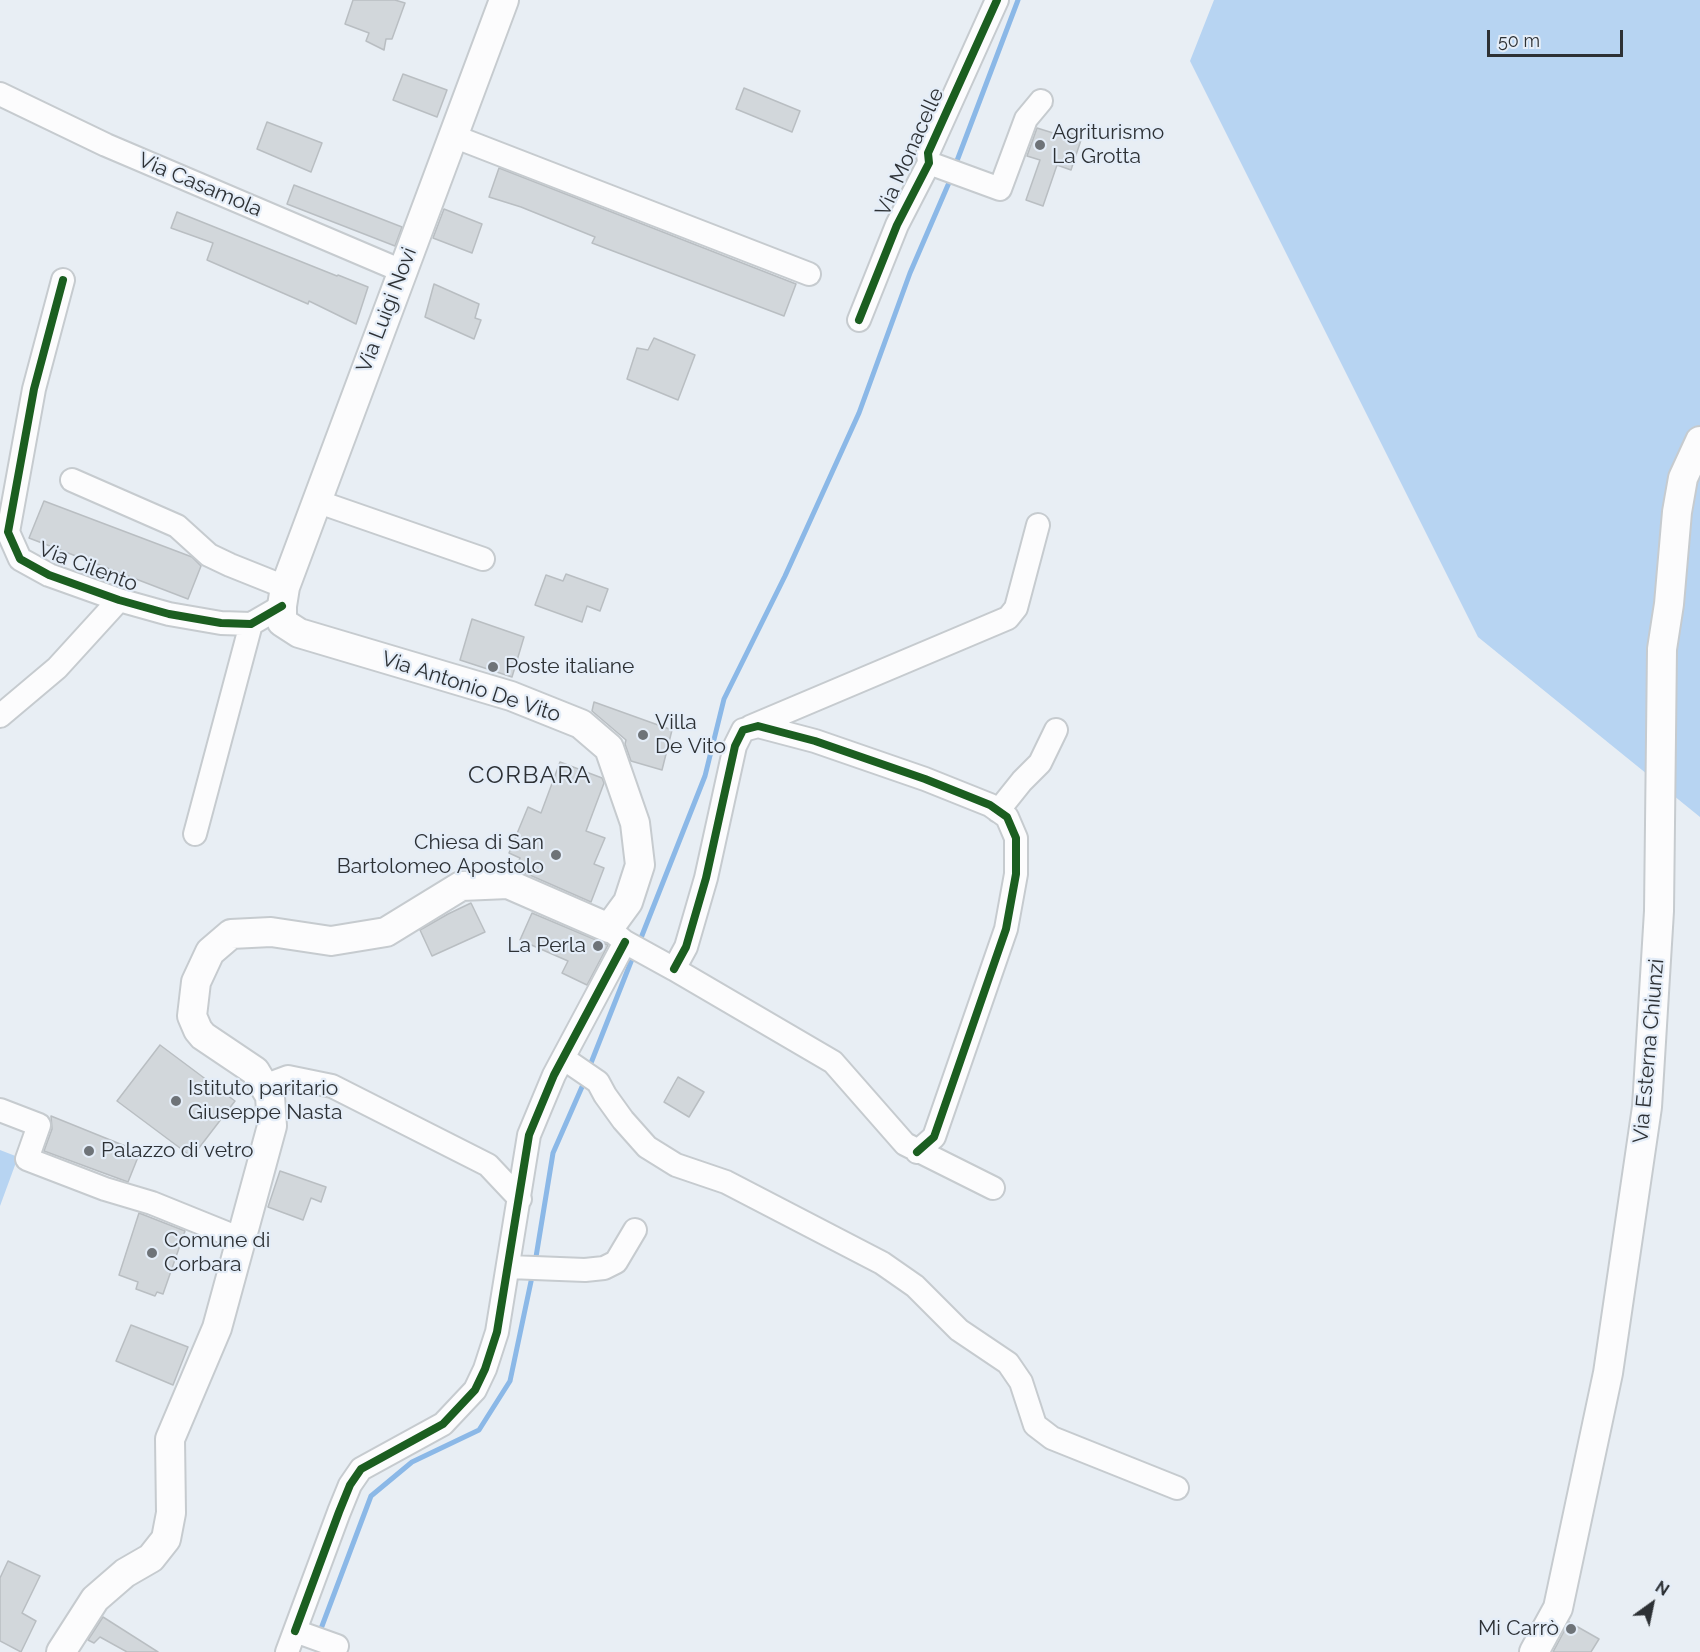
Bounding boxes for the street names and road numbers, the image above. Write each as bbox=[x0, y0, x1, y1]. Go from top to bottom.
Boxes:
street label: Via Monacelle bbox=[871, 84, 949, 220]
street label: Via Casamola bbox=[134, 148, 266, 222]
street label: Via Luigi Novi bbox=[352, 244, 422, 376]
street label: Via Cilento bbox=[35, 537, 141, 597]
street label: Via Antonio De Vito bbox=[378, 646, 564, 728]
street label: Via Esterna Chiunzi bbox=[1628, 958, 1670, 1144]

